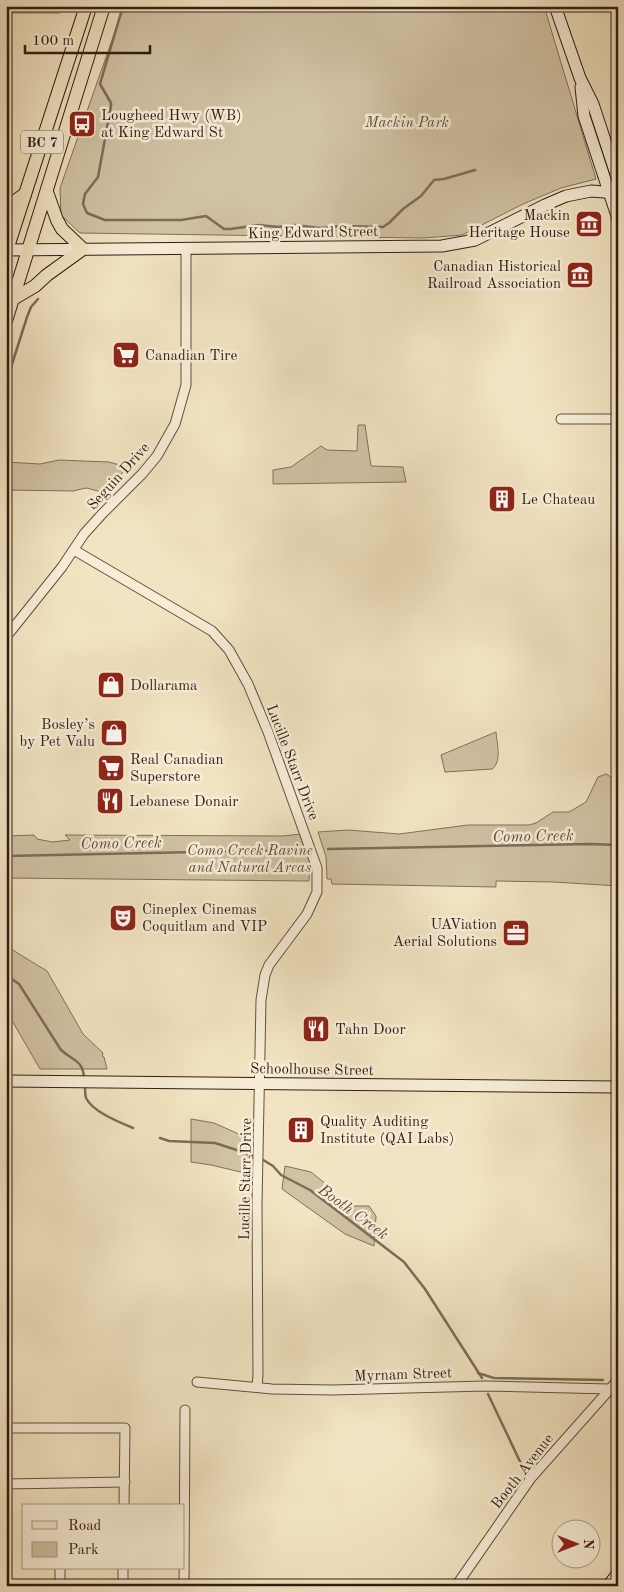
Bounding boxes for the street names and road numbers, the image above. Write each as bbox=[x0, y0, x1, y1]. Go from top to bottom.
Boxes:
road number: BC 7 bbox=[21, 130, 63, 154]
street label: King Edward Street bbox=[248, 225, 378, 242]
street label: Seguin Drive bbox=[85, 440, 153, 513]
street label: Lucille Starr Drive bbox=[263, 703, 321, 822]
street label: Schoolhouse Street bbox=[250, 1062, 374, 1079]
street label: Lucille Starr Drive bbox=[238, 1118, 255, 1240]
street label: Myrnam Street bbox=[354, 1366, 452, 1385]
street label: Booth Avenue bbox=[489, 1432, 557, 1512]

